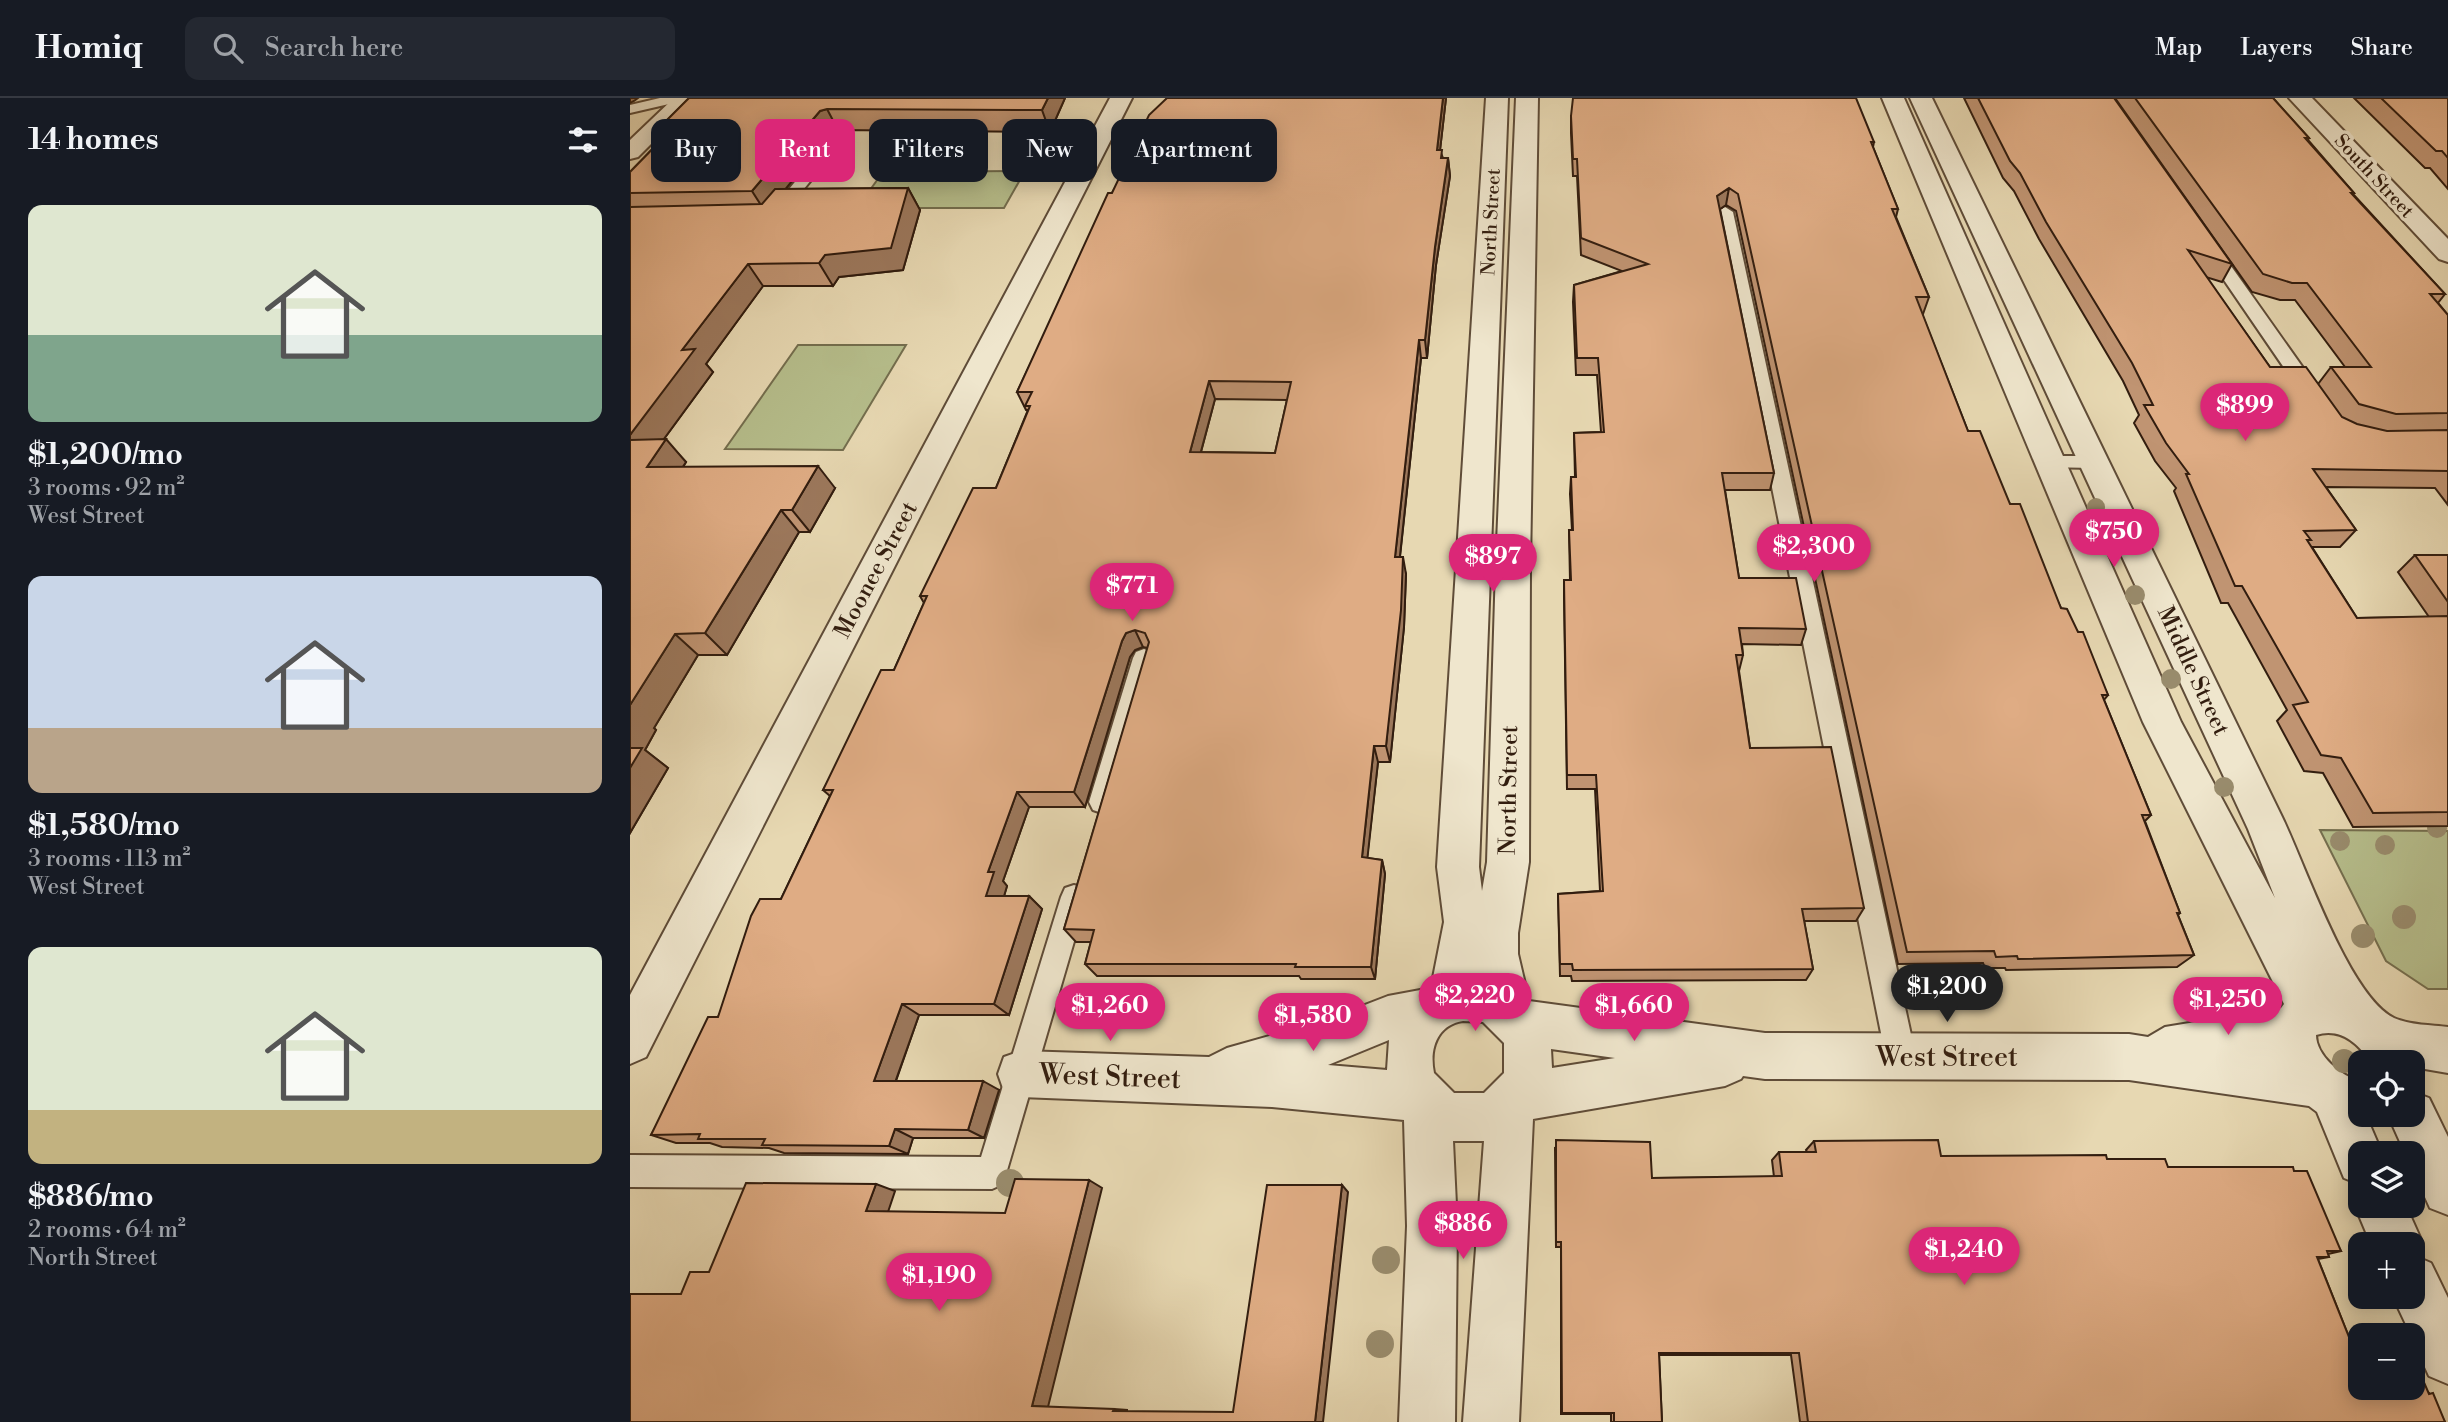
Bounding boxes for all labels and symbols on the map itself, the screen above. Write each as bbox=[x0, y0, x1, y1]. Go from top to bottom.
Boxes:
street label: South Street bbox=[2329, 129, 2419, 223]
street label: North Street bbox=[1476, 168, 1506, 276]
pin: $899 bbox=[2204, 384, 2286, 443]
street label: Moonee Street bbox=[828, 497, 924, 643]
pin: $750 bbox=[2073, 510, 2155, 569]
pin: $2,300 bbox=[1757, 524, 1871, 584]
pin: $897 bbox=[1452, 534, 1534, 594]
pin: $771 bbox=[1091, 564, 1173, 623]
street label: Middle Street bbox=[2151, 602, 2235, 740]
street label: North Street bbox=[1494, 725, 1524, 855]
pin: $1,200 bbox=[1890, 964, 2004, 1024]
pin: $2,220 bbox=[1418, 974, 1532, 1033]
pin: $1,250 bbox=[2171, 978, 2285, 1037]
pin: $1,260 bbox=[1053, 984, 1167, 1043]
pin: $1,660 bbox=[1577, 984, 1691, 1043]
pin: $1,580 bbox=[1256, 993, 1370, 1053]
street label: West Street bbox=[1875, 1040, 2018, 1075]
street label: West Street bbox=[1037, 1057, 1182, 1097]
pin: $886 bbox=[1422, 1202, 1504, 1261]
pin: $1,240 bbox=[1907, 1228, 2021, 1287]
pin: $1,190 bbox=[882, 1254, 996, 1313]

